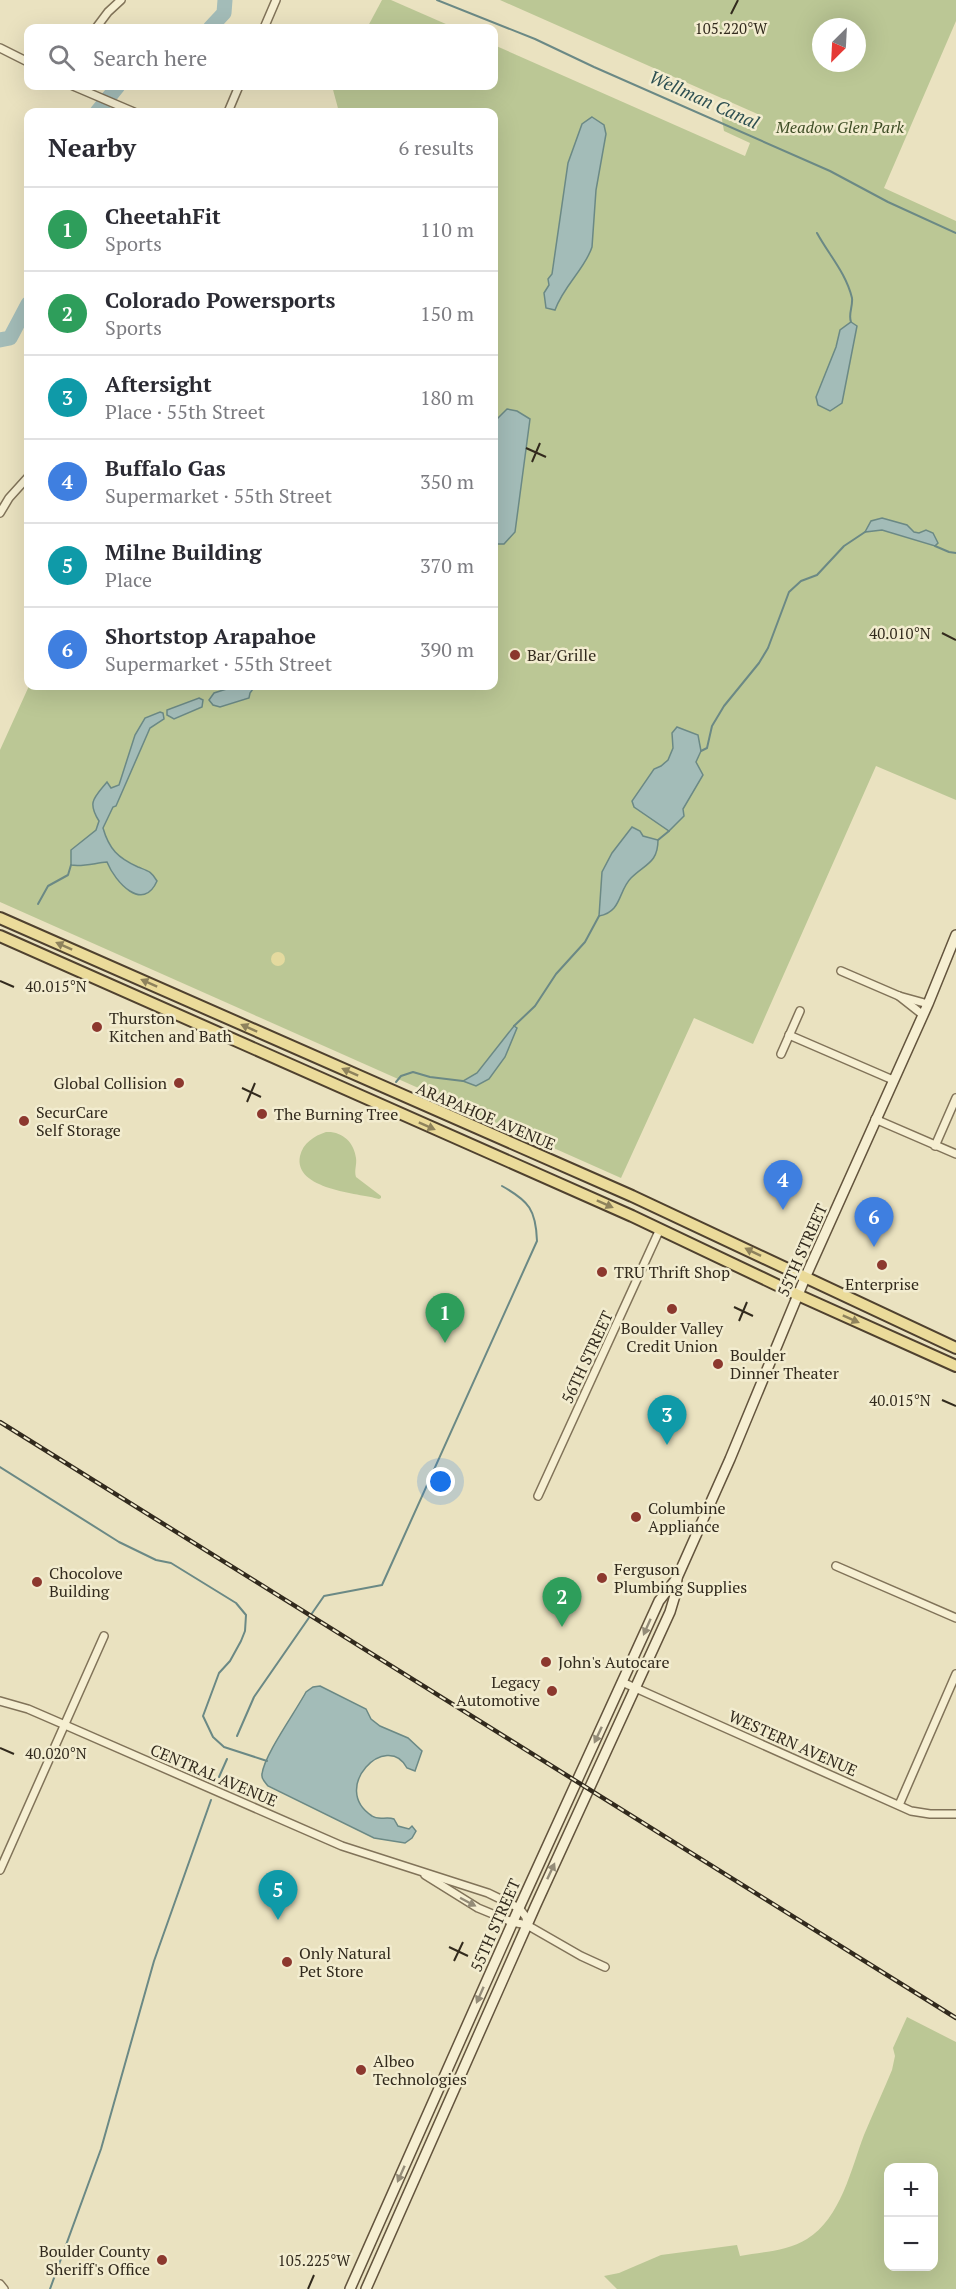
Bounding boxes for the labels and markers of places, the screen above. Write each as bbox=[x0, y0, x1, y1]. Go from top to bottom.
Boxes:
place label: Bar/Grille bbox=[527, 644, 596, 666]
marker: Bar/Grille bbox=[508, 648, 522, 662]
place label: Thurston Kitchen and Bath bbox=[109, 1007, 233, 1047]
marker: Thurston Kitchen and Bath bbox=[90, 1020, 104, 1034]
place label: Global Collision bbox=[54, 1072, 167, 1094]
marker: Global Collision bbox=[172, 1076, 186, 1090]
place label: SecurCare Self Storage bbox=[36, 1101, 121, 1141]
place label: The Burning Tree bbox=[274, 1103, 398, 1125]
marker: The Burning Tree bbox=[255, 1107, 269, 1121]
marker: SecurCare Self Storage bbox=[17, 1114, 31, 1128]
pin: 4 bbox=[764, 1160, 802, 1210]
pin: 6 bbox=[854, 1198, 894, 1247]
marker: Enterprise bbox=[875, 1258, 889, 1272]
place label: TRU Thrift Shop bbox=[614, 1261, 730, 1283]
marker: TRU Thrift Shop bbox=[595, 1265, 609, 1279]
place label: Enterprise bbox=[845, 1273, 919, 1295]
pin: 1 bbox=[426, 1294, 464, 1343]
marker: Boulder Valley Credit Union bbox=[665, 1302, 679, 1316]
place label: Boulder Valley Credit Union bbox=[621, 1317, 724, 1357]
place label: Boulder Dinner Theater bbox=[730, 1344, 840, 1384]
marker: Boulder Dinner Theater bbox=[711, 1357, 725, 1371]
pin: 3 bbox=[648, 1396, 686, 1445]
place label: Columbine Appliance bbox=[648, 1497, 726, 1537]
marker: Columbine Appliance bbox=[629, 1510, 643, 1524]
place label: Ferguson Plumbing Supplies bbox=[614, 1558, 747, 1598]
place label: Chocolove Building bbox=[49, 1562, 123, 1602]
marker: Ferguson Plumbing Supplies bbox=[595, 1571, 609, 1585]
marker: Chocolove Building bbox=[30, 1575, 44, 1589]
pin: 2 bbox=[542, 1578, 582, 1627]
place label: John's Autocare bbox=[558, 1651, 669, 1673]
marker: John's Autocare bbox=[539, 1655, 553, 1669]
place label: Legacy Automotive bbox=[456, 1671, 541, 1711]
marker: Legacy Automotive bbox=[545, 1684, 559, 1698]
pin: 5 bbox=[258, 1870, 298, 1920]
place label: Only Natural Pet Store bbox=[299, 1942, 391, 1982]
marker: Only Natural Pet Store bbox=[280, 1955, 294, 1969]
place label: Albeo Technologies bbox=[373, 2050, 467, 2090]
marker: Albeo Technologies bbox=[354, 2063, 368, 2077]
place label: Boulder County Sheriff's Office bbox=[39, 2240, 151, 2280]
marker: Boulder County Sheriff's Office bbox=[155, 2253, 169, 2267]

